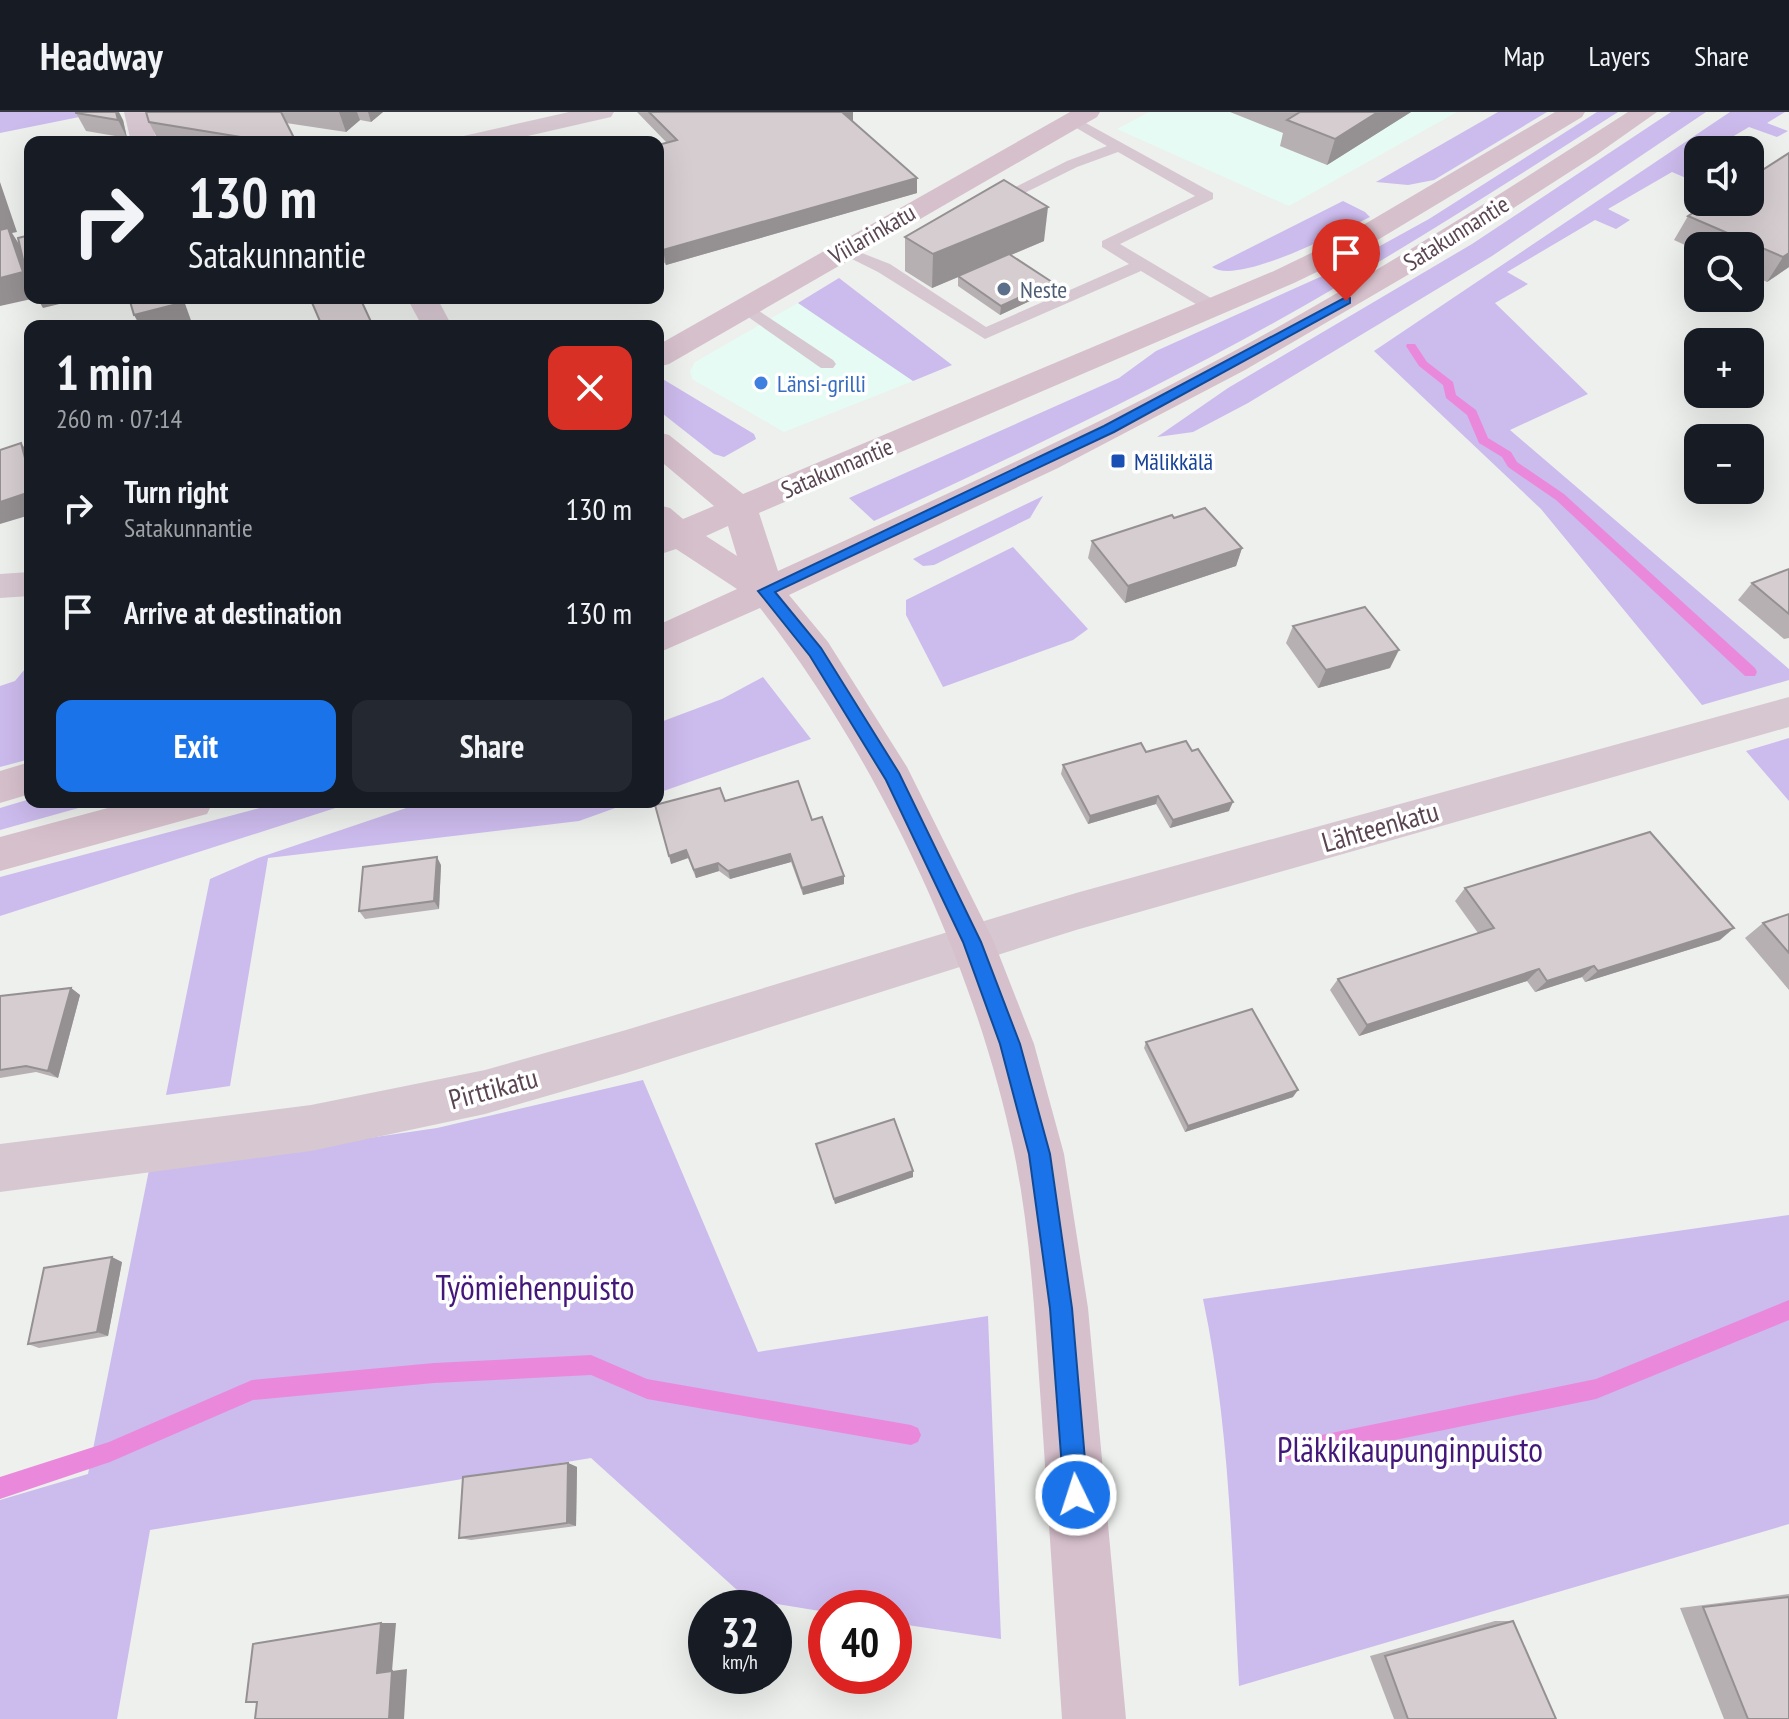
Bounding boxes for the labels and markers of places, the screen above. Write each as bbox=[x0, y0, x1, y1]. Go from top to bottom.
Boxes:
pin bbox=[1312, 219, 1380, 301]
place label: Neste bbox=[1020, 274, 1067, 305]
marker: Neste bbox=[995, 280, 1013, 298]
place label: Länsi-grilli bbox=[777, 368, 866, 399]
marker: Länsi-grilli bbox=[752, 374, 770, 392]
place label: Mälikkälä bbox=[1134, 446, 1213, 477]
marker: Mälikkälä bbox=[1109, 452, 1127, 470]

